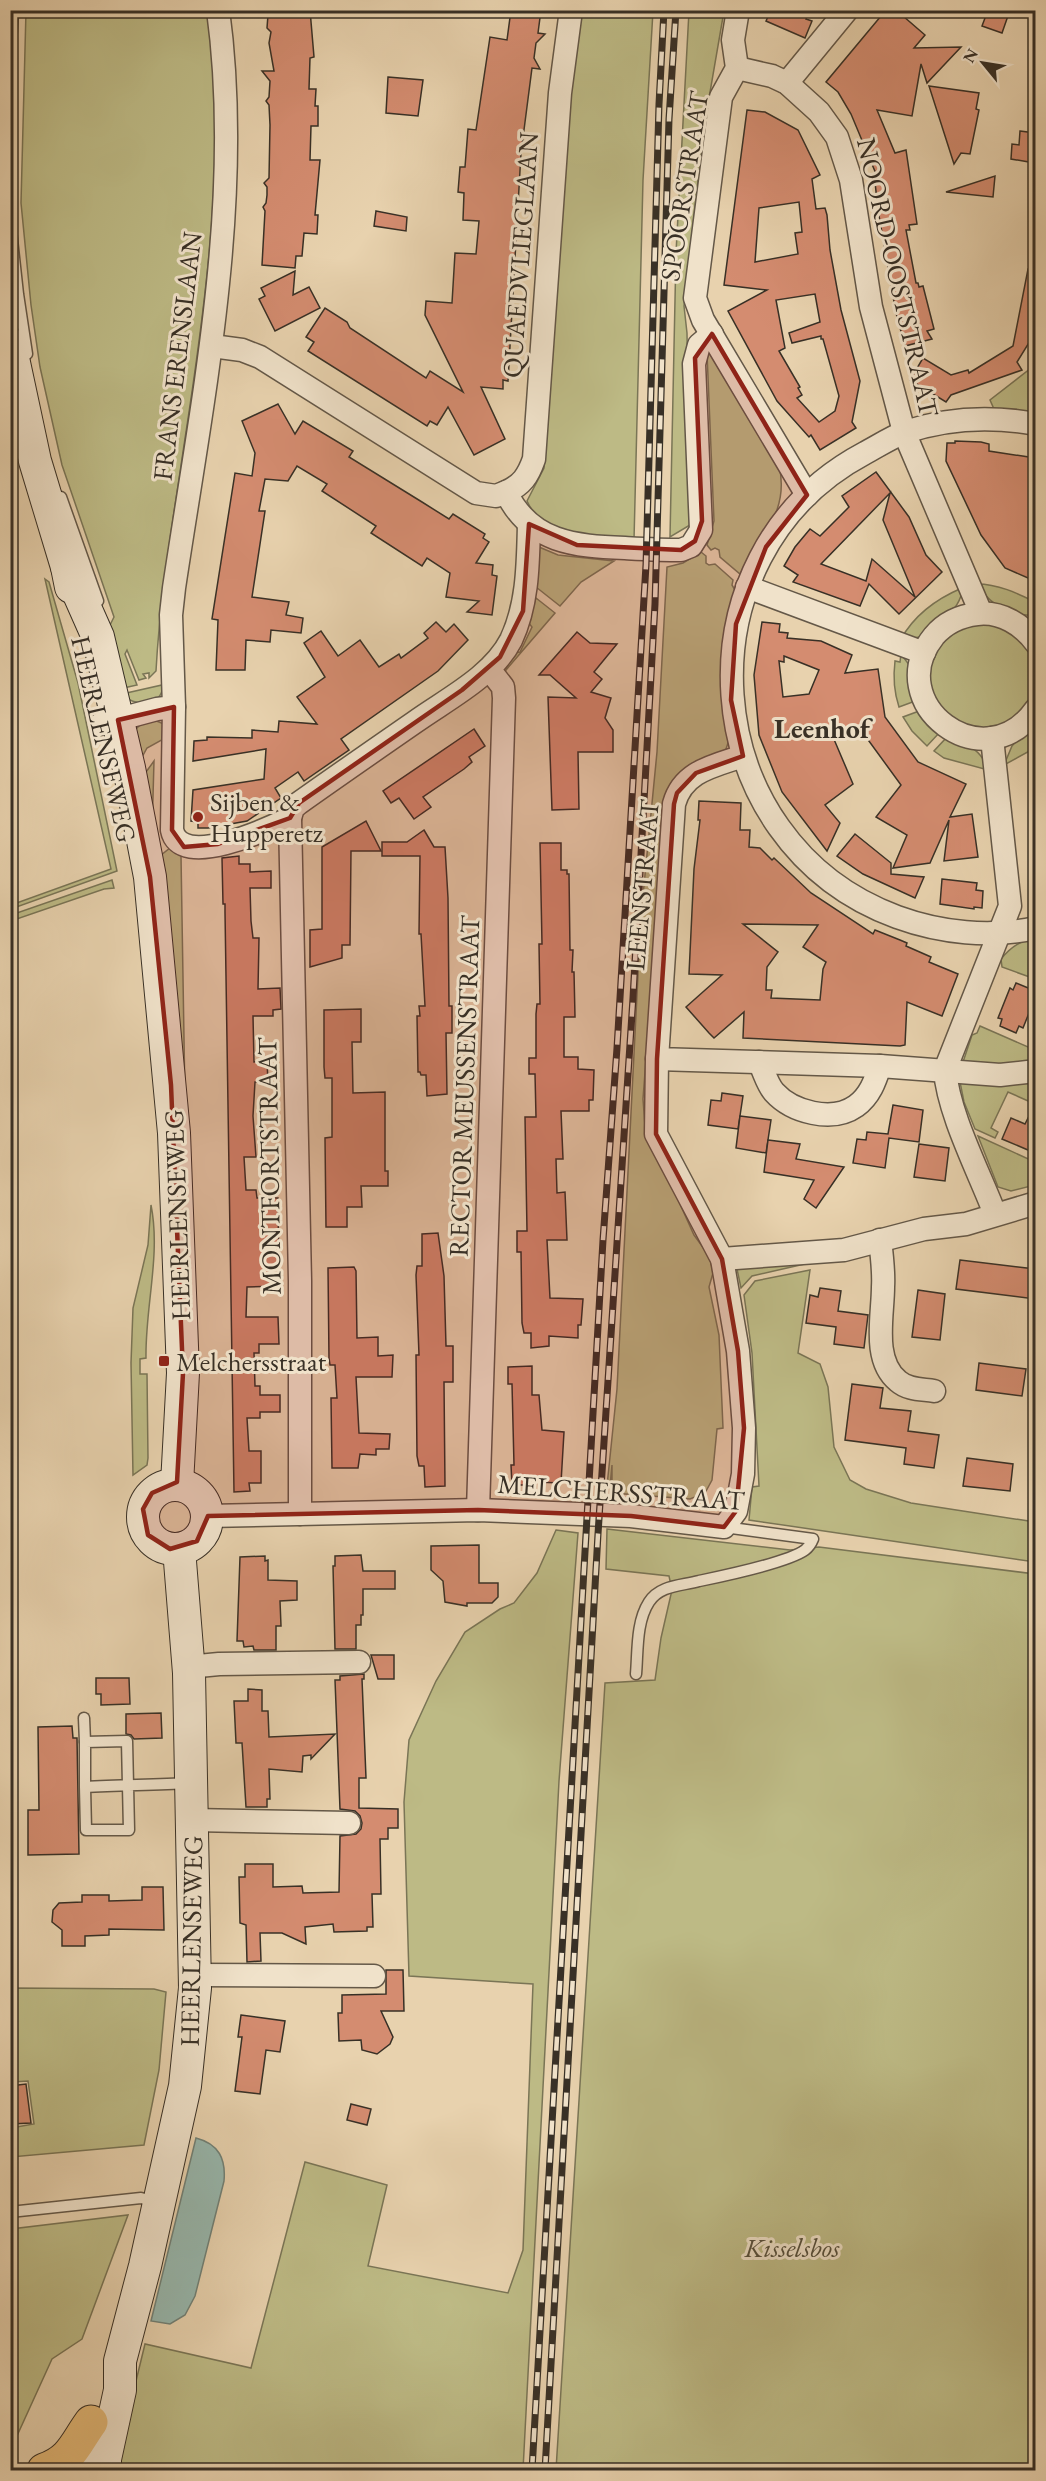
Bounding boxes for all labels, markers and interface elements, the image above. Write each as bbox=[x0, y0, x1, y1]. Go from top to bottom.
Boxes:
north arrow bbox=[953, 33, 1013, 93]
text: N bbox=[958, 45, 983, 67]
street label: SPOORSTRAAT bbox=[652, 88, 716, 283]
street label: QUAEDVLIEGLAAN bbox=[494, 130, 546, 379]
street label: NOORD-OOSTSTRAAT bbox=[849, 134, 947, 421]
street label: FRANS ERENSLAAN bbox=[144, 229, 210, 482]
street label: HEERLENSEWEG bbox=[63, 632, 145, 846]
district label: Leenhof bbox=[774, 710, 874, 746]
place label: Sijben & Hupperetz bbox=[210, 784, 324, 850]
street label: LEENSTRAAT bbox=[617, 797, 667, 972]
marker: Sijben & Hupperetz bbox=[191, 810, 205, 824]
street label: RECTOR MEUSSENSTRAAT bbox=[441, 914, 487, 1257]
street label: MONTFORTSTRAAT bbox=[249, 1036, 289, 1295]
street label: HEERLENSEWEG bbox=[156, 1109, 198, 1321]
place label: Melchersstraat bbox=[176, 1344, 327, 1379]
marker: Melchersstraat bbox=[157, 1354, 171, 1368]
street label: MELCHERSSTRAAT bbox=[496, 1466, 746, 1518]
street label: HEERLENSEWEG bbox=[172, 1835, 210, 2047]
park label: Kisselsbos bbox=[744, 2230, 840, 2265]

